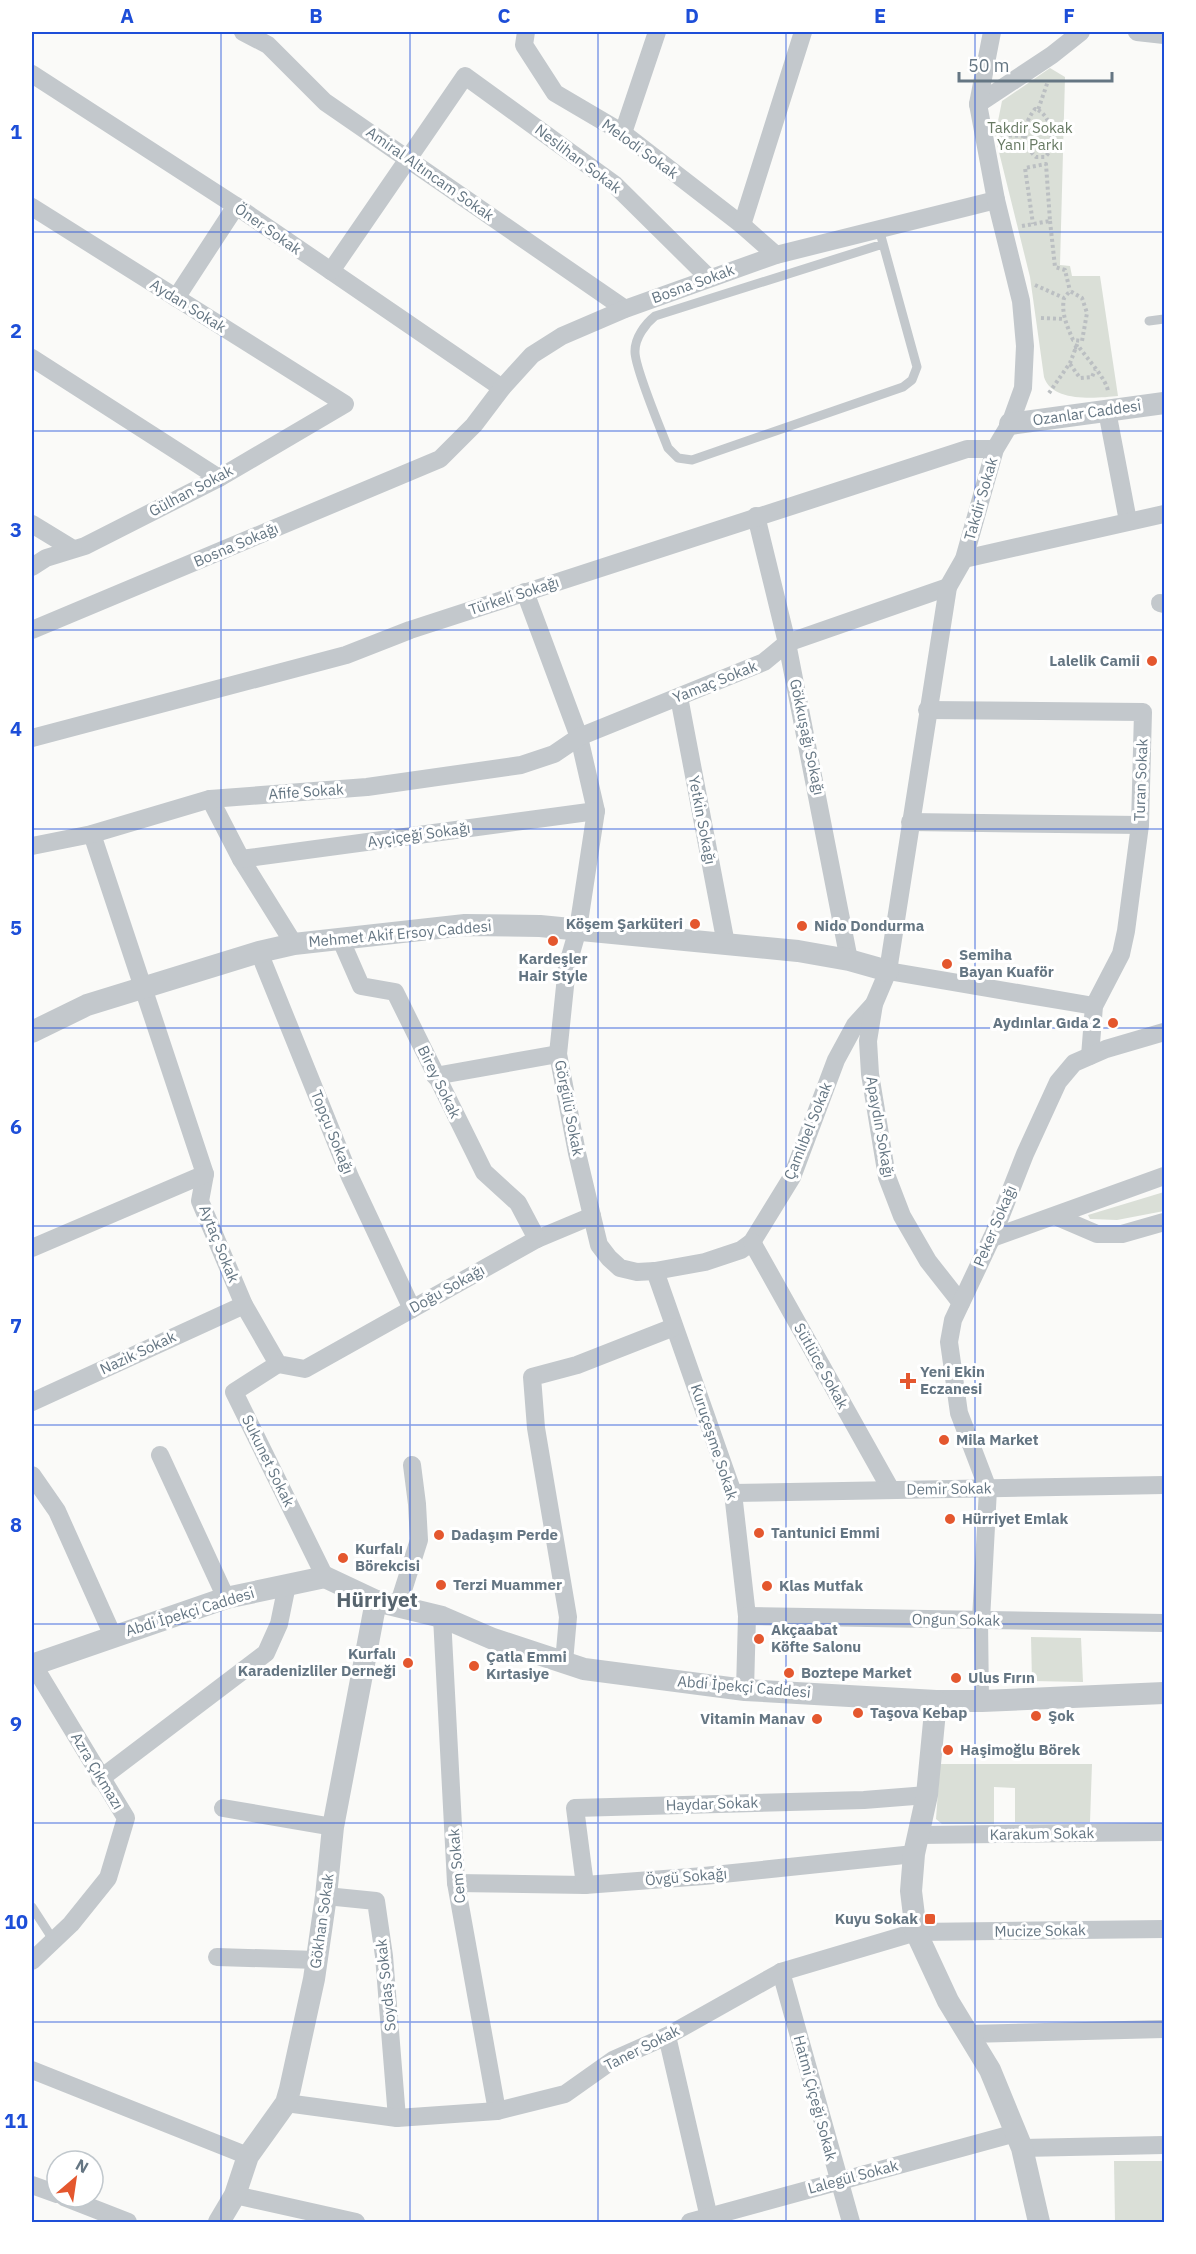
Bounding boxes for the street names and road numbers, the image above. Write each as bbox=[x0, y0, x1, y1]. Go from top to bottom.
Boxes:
street label: Melodi Sokak bbox=[598, 115, 682, 183]
street label: Neslihan Sokak bbox=[531, 120, 625, 197]
street label: Amiral Altıncam Sokak bbox=[363, 122, 498, 225]
street label: Öner Sokak bbox=[231, 199, 305, 259]
street label: Bosna Sokak bbox=[649, 260, 737, 307]
street label: Aydan Sokak bbox=[147, 275, 230, 337]
street label: Ozanlar Caddesi bbox=[1032, 395, 1142, 430]
street label: Takdir Sokak bbox=[960, 455, 1001, 543]
street label: Gülhan Sokak bbox=[145, 460, 236, 521]
street label: Bosna Sokağı bbox=[191, 518, 281, 571]
street label: Türkeli Sokağı bbox=[466, 572, 561, 619]
street label: Yamaç Sokak bbox=[670, 656, 760, 707]
street label: Gökkuşağı Sokağı bbox=[786, 677, 829, 797]
street label: Turan Sokak bbox=[1130, 738, 1151, 822]
street label: Yetkin Sokağı bbox=[685, 774, 720, 866]
street label: Afife Sokak bbox=[268, 779, 344, 804]
street label: Ayçiçeği Sokağı bbox=[366, 818, 472, 851]
street label: Mehmet Akif Ersoy Caddesi bbox=[308, 916, 492, 951]
street label: Birey Sokak bbox=[414, 1042, 465, 1122]
street label: Görgülü Sokak bbox=[551, 1058, 588, 1158]
street label: Apaydın Sokağı bbox=[862, 1075, 899, 1179]
street label: Çamlıbel Sokak bbox=[779, 1079, 836, 1182]
street label: Topçu Sokağı bbox=[307, 1087, 358, 1177]
street label: Peker Sokağı bbox=[969, 1182, 1020, 1269]
street label: Aytaç Sokak bbox=[195, 1202, 244, 1286]
street label: Doğu Sokağı bbox=[406, 1260, 488, 1317]
street label: Sütlüce Sokak bbox=[790, 1320, 853, 1412]
street label: Nazik Sokak bbox=[97, 1327, 179, 1378]
street label: Kuruçeşme Sokak bbox=[687, 1382, 742, 1502]
street label: Sukunet Sokak bbox=[238, 1412, 299, 1510]
street label: Demir Sokak bbox=[906, 1478, 992, 1499]
street label: Abdi İpekçi Caddesi bbox=[123, 1583, 257, 1640]
street label: Ongun Sokak bbox=[912, 1609, 1000, 1630]
street label: Abdi İpekçi Caddesi bbox=[677, 1671, 811, 1702]
street label: Azra Çıkmazı bbox=[67, 1729, 128, 1813]
street label: Haydar Sokak bbox=[665, 1792, 759, 1815]
street label: Karakum Sokak bbox=[990, 1823, 1094, 1844]
street label: Cem Sokak bbox=[444, 1828, 469, 1904]
street label: Övgü Sokağı bbox=[644, 1863, 728, 1890]
street label: Gökhan Sokak bbox=[305, 1872, 338, 1970]
street label: Mucize Sokak bbox=[994, 1920, 1086, 1941]
street label: Soydaş Sokak bbox=[371, 1938, 400, 2032]
street label: Taner Sokak bbox=[601, 2020, 683, 2075]
street label: Hatmi Çiçeği Sokak bbox=[790, 2033, 841, 2163]
street label: Lalegül Sokak bbox=[806, 2155, 900, 2198]

